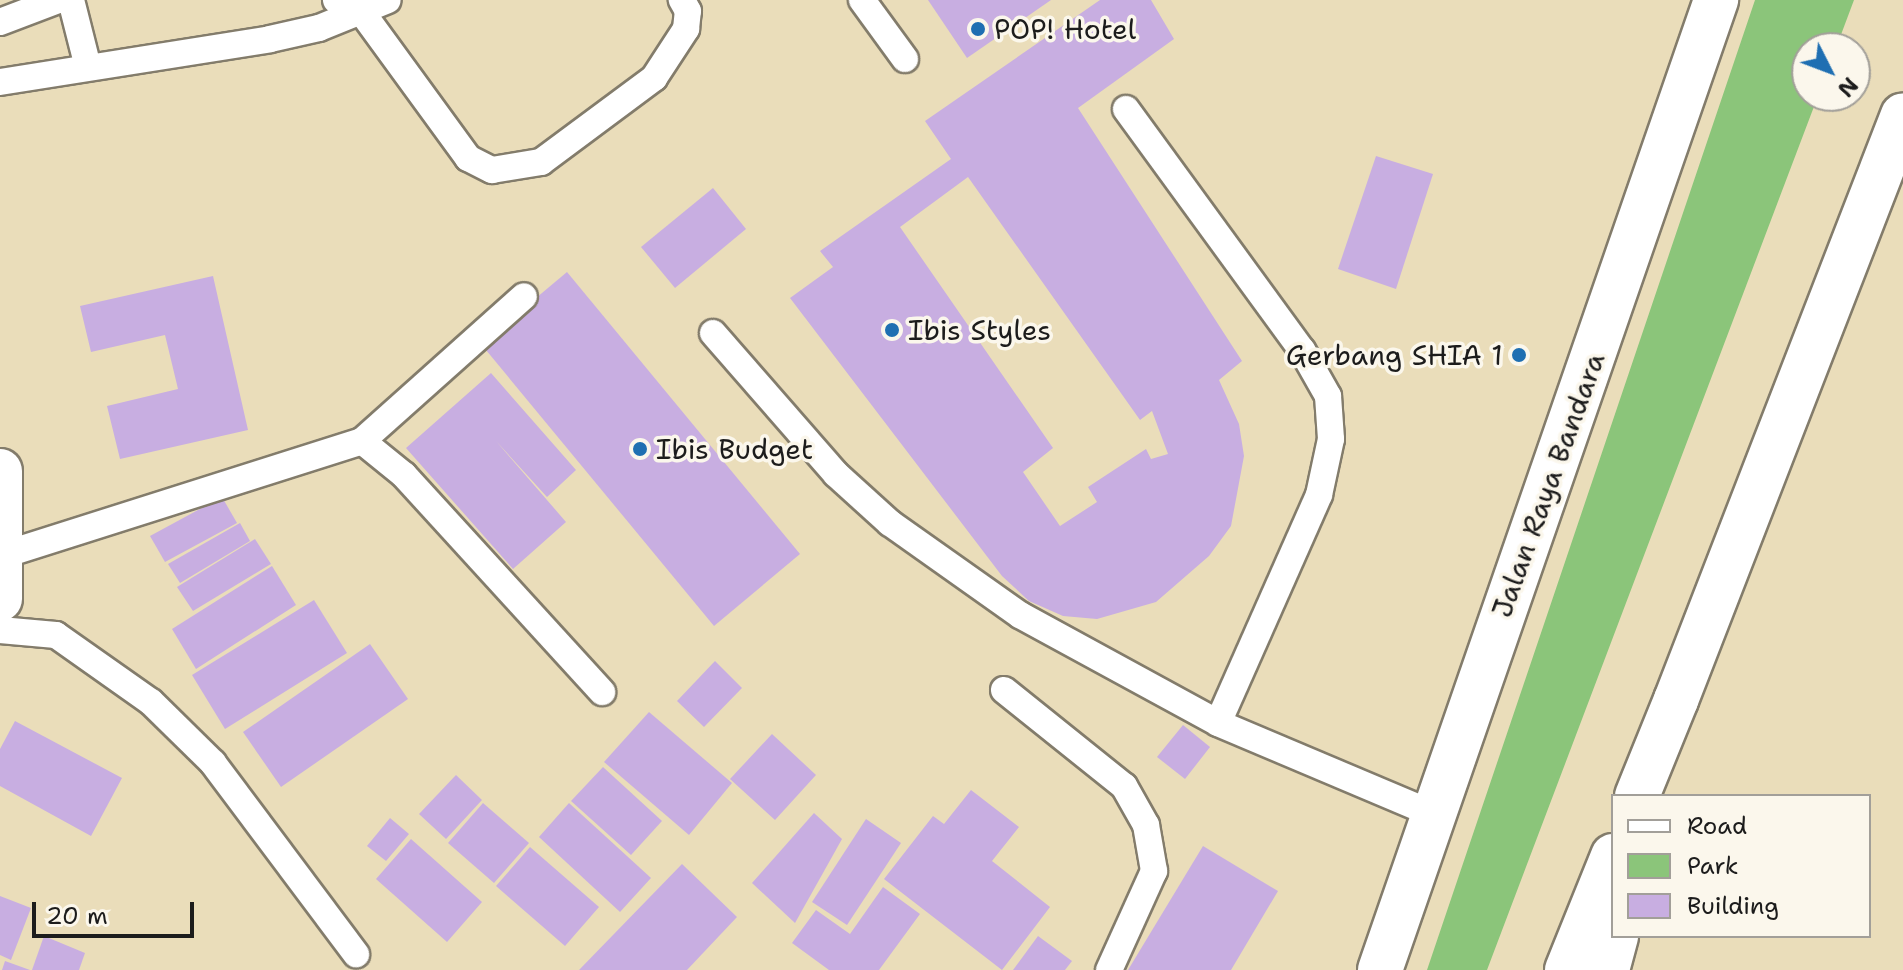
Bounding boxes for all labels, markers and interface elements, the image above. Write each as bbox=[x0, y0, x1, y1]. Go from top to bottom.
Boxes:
place label: POP! Hotel bbox=[994, 12, 1136, 46]
marker: POP! Hotel bbox=[969, 20, 987, 38]
north arrow bbox=[1791, 32, 1871, 112]
text: N bbox=[1831, 71, 1864, 103]
place label: Ibis Styles bbox=[908, 313, 1051, 347]
marker: Ibis Styles bbox=[883, 321, 901, 339]
place label: Gerbang SHIA 1 bbox=[1286, 338, 1503, 372]
marker: Gerbang SHIA 1 bbox=[1510, 346, 1528, 364]
street label: Jalan Raya Bandara bbox=[1484, 348, 1612, 622]
place label: Ibis Budget bbox=[656, 432, 813, 466]
marker: Ibis Budget bbox=[631, 440, 649, 458]
legend bbox=[1611, 794, 1871, 938]
text: Road bbox=[1687, 810, 1747, 842]
text: Park bbox=[1687, 850, 1739, 882]
scale bar bbox=[36, 886, 198, 936]
text: Building bbox=[1687, 890, 1779, 922]
text: 20 m bbox=[46, 900, 108, 932]

